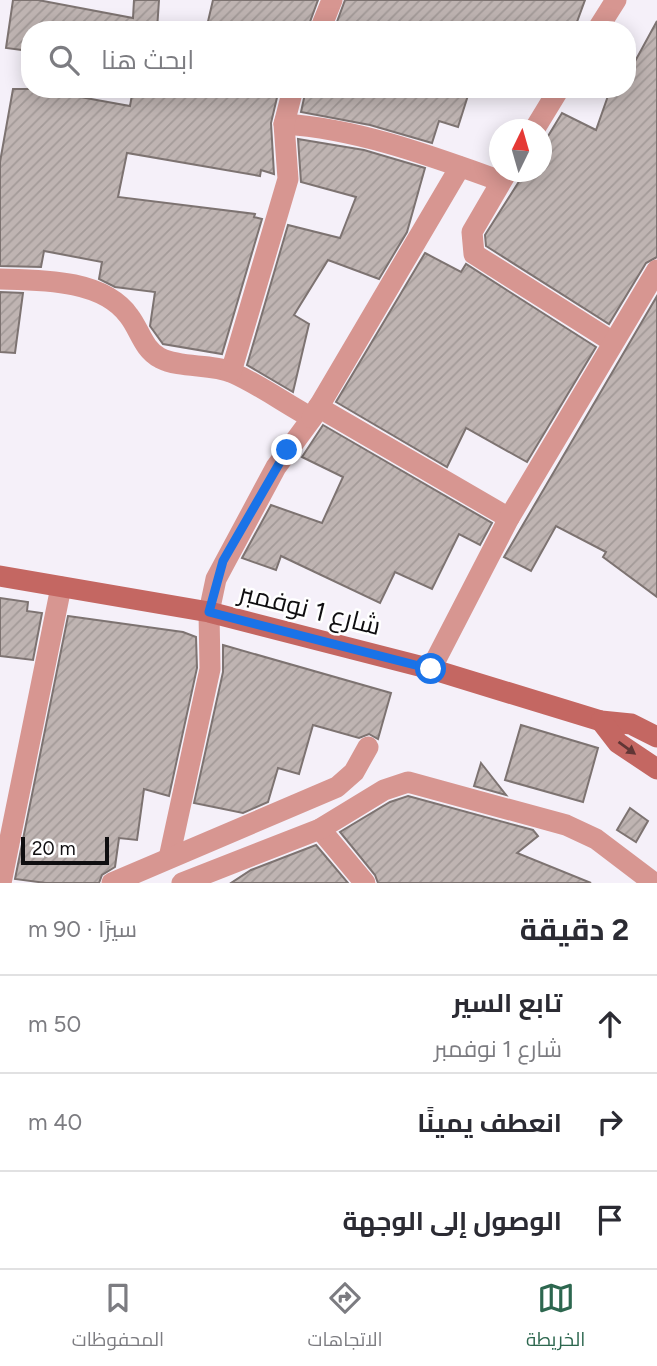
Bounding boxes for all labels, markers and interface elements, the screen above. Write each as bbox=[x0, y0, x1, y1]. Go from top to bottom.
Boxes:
search box bbox=[21, 21, 636, 98]
icon: search bbox=[45, 41, 83, 79]
text: ابحث هنا bbox=[101, 44, 194, 76]
north arrow bbox=[489, 119, 552, 182]
route end bbox=[271, 434, 302, 465]
street label: شارع 1 نوفمبر bbox=[234, 575, 384, 643]
route start bbox=[415, 653, 446, 684]
one-way arrow bbox=[618, 741, 636, 755]
scale bar bbox=[21, 834, 108, 866]
text: 20 m bbox=[32, 837, 76, 860]
text: 2 دقيقة bbox=[520, 911, 629, 948]
text: سيرًا · 90 m bbox=[28, 915, 137, 943]
text: تابع السير bbox=[452, 987, 562, 1019]
icon: ahead bbox=[591, 1005, 629, 1043]
text: 50 m bbox=[28, 1010, 81, 1038]
text: شارع 1 نوفمبر bbox=[434, 1035, 562, 1063]
icon: right bbox=[591, 1103, 629, 1141]
text: انعطف يمينًا bbox=[417, 1107, 562, 1139]
text: 40 m bbox=[28, 1108, 82, 1136]
icon: arrive bbox=[591, 1201, 629, 1239]
text: الوصول إلى الوجهة bbox=[342, 1205, 562, 1237]
tab: المحفوظات bbox=[72, 1279, 164, 1357]
tab: الاتجاهات bbox=[307, 1279, 383, 1357]
tab: الخريطة bbox=[526, 1279, 585, 1357]

